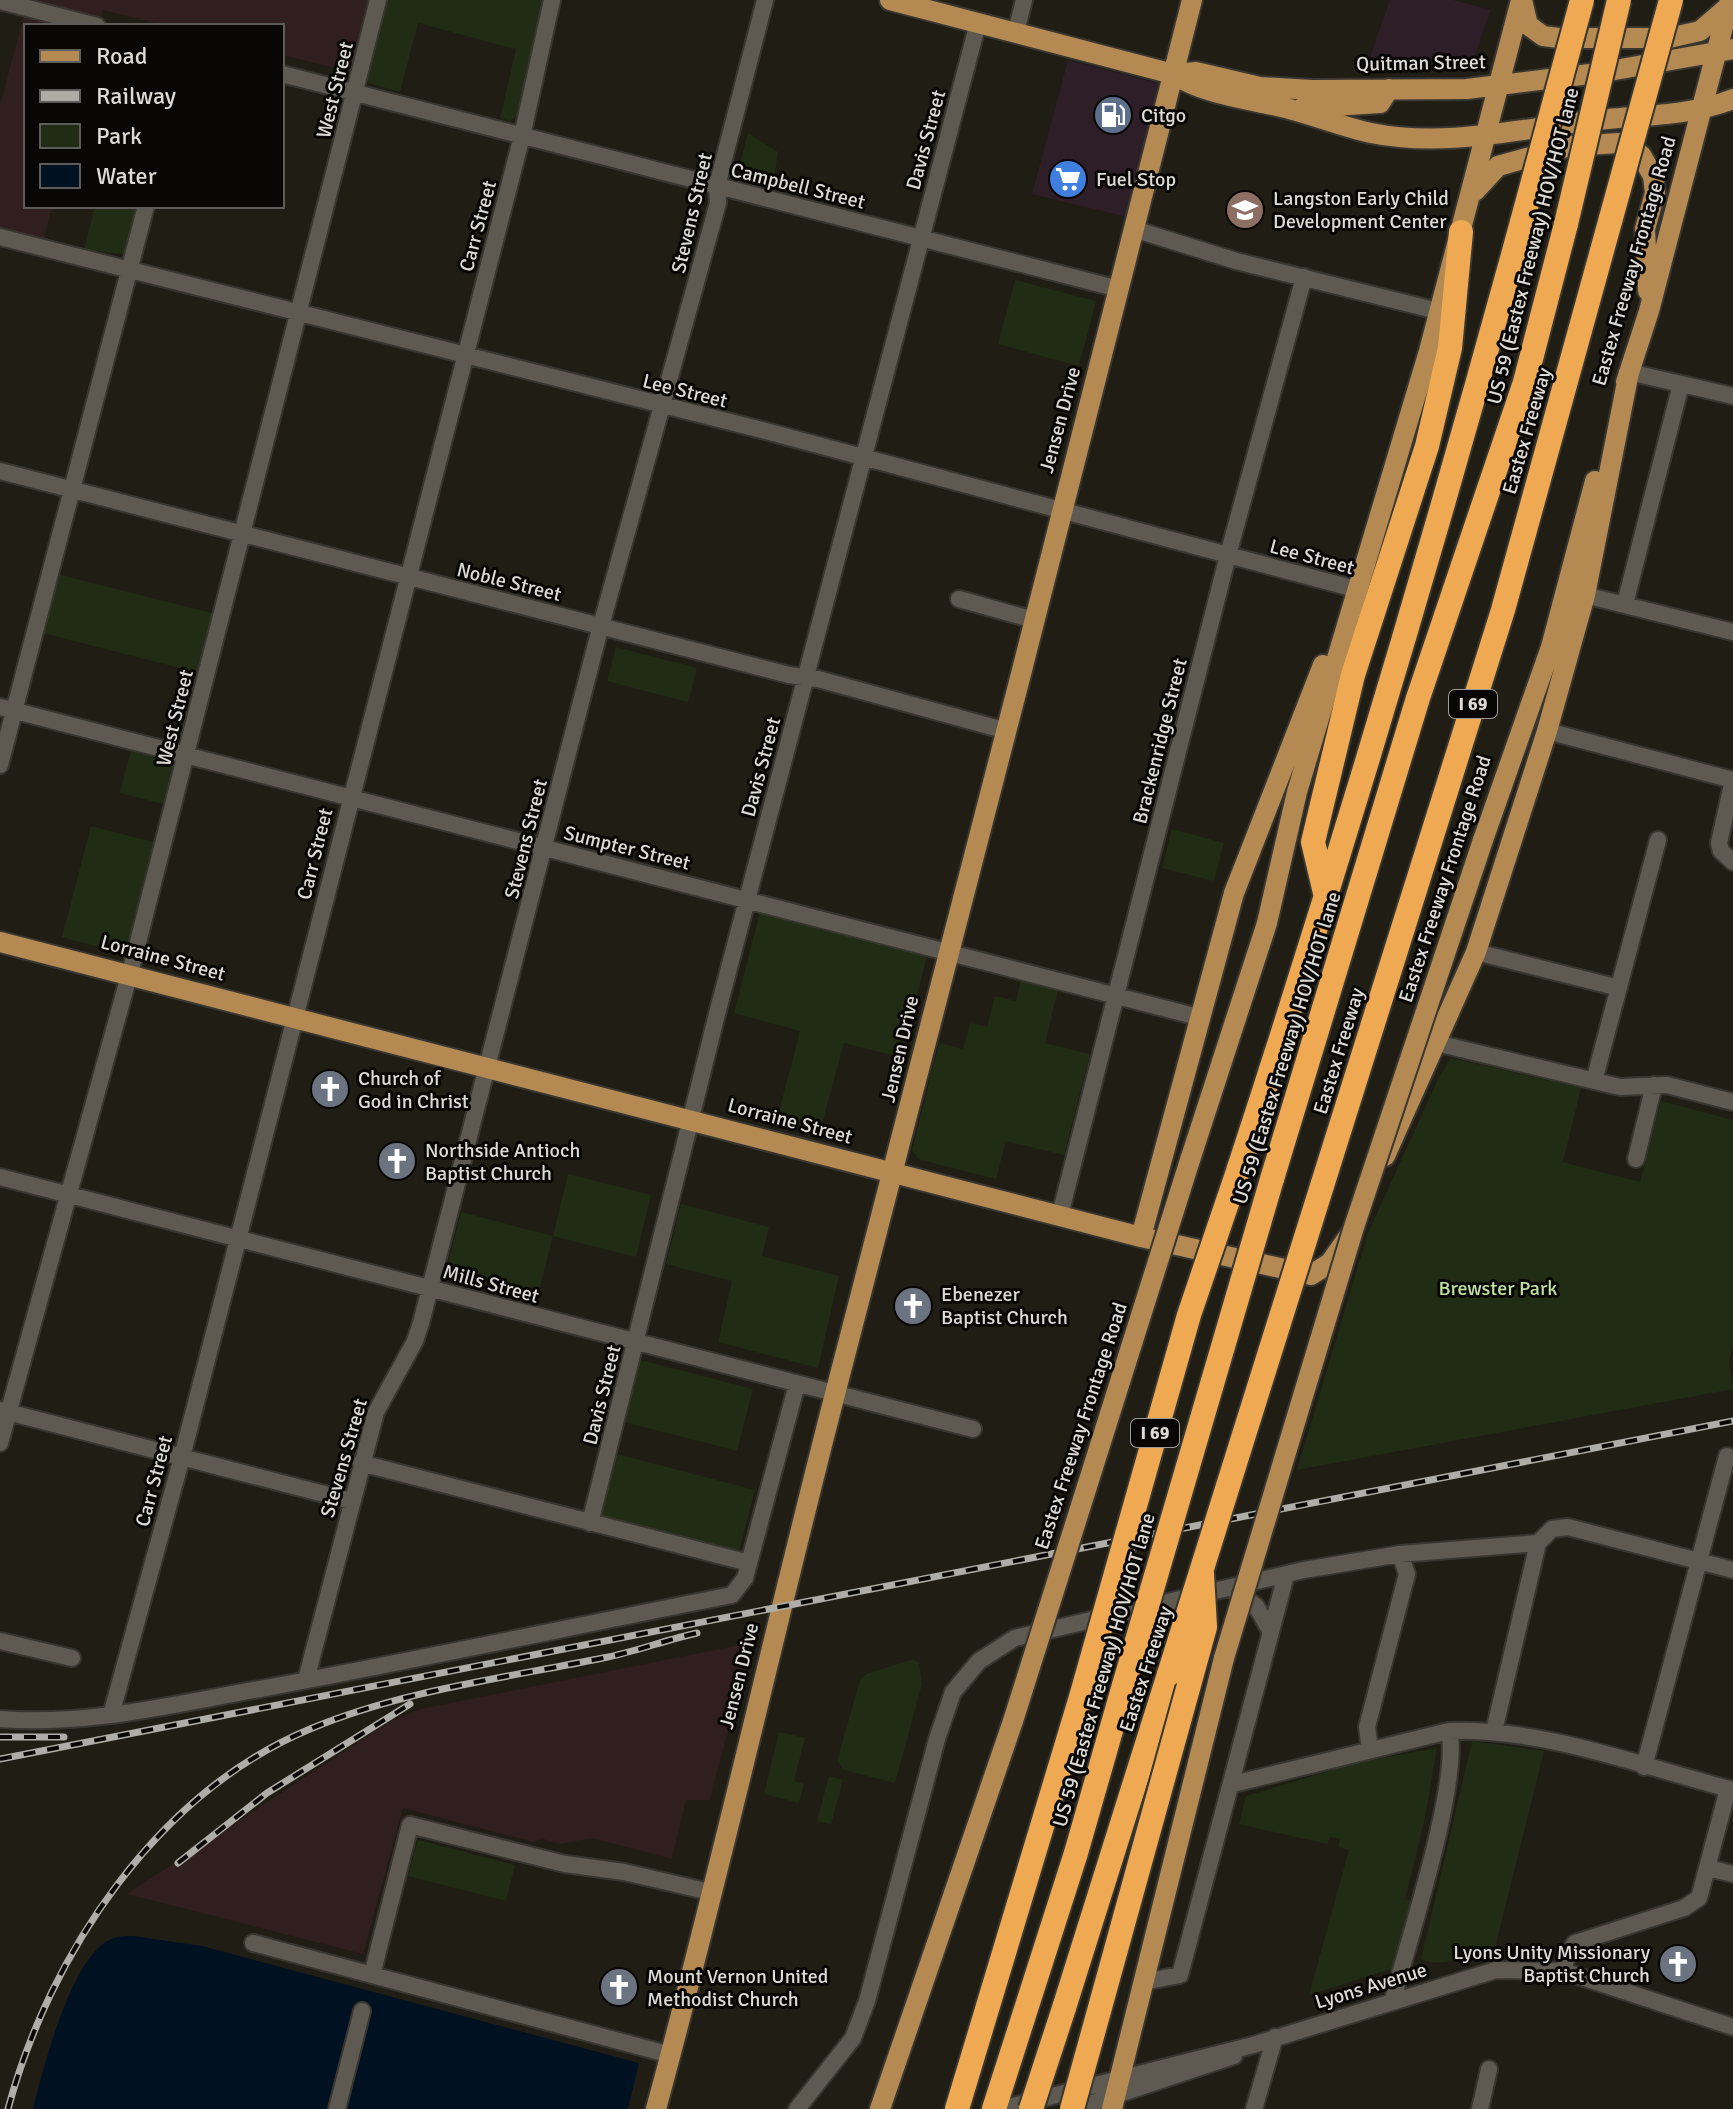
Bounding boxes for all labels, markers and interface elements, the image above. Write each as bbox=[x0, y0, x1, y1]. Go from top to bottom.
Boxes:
legend bbox=[24, 24, 284, 208]
street label: West Street bbox=[311, 39, 359, 141]
text: Road bbox=[96, 41, 147, 71]
street label: Quitman Street bbox=[1356, 49, 1486, 77]
text: Railway bbox=[96, 81, 176, 111]
street label: US 59 (Eastex Freeway) HOV/HOT lane bbox=[1481, 85, 1585, 407]
street label: Davis Street bbox=[901, 87, 951, 193]
fuel station icon: Citgo bbox=[1092, 94, 1134, 136]
place label: Citgo bbox=[1141, 103, 1186, 128]
text: Park bbox=[96, 121, 142, 151]
street label: Eastex Freeway Frontage Road bbox=[1586, 133, 1682, 389]
street label: Stevens Street bbox=[666, 150, 718, 276]
street label: Campbell Street bbox=[728, 157, 868, 215]
supermarket icon: Fuel Stop bbox=[1047, 158, 1089, 200]
text: Water bbox=[96, 161, 157, 191]
place label: Fuel Stop bbox=[1096, 167, 1176, 192]
street label: Carr Street bbox=[454, 178, 502, 274]
place label: Langston Early Child Development Center bbox=[1273, 186, 1449, 234]
school or university icon: Langston Early Child Development Center bbox=[1224, 189, 1266, 231]
street label: Jensen Drive bbox=[1034, 364, 1086, 476]
street label: Eastex Freeway bbox=[1497, 364, 1557, 497]
street label: Lee Street bbox=[640, 368, 730, 414]
street label: Lee Street bbox=[1267, 534, 1357, 580]
street label: Noble Street bbox=[454, 557, 564, 607]
street label: Brackenridge Street bbox=[1127, 656, 1193, 826]
street label: West Street bbox=[151, 667, 199, 769]
road number: I 69 bbox=[1449, 690, 1497, 718]
street label: Davis Street bbox=[736, 714, 786, 820]
street label: Eastex Freeway Frontage Road bbox=[1393, 752, 1497, 1006]
street label: Stevens Street bbox=[499, 776, 553, 902]
street label: Carr Street bbox=[292, 806, 338, 902]
street label: Sumpter Street bbox=[561, 820, 693, 876]
street label: US 59 (Eastex Freeway) HOV/HOT lane bbox=[1228, 889, 1346, 1207]
street label: Lorraine Street bbox=[98, 929, 228, 987]
street label: Eastex Freeway bbox=[1308, 985, 1370, 1117]
street label: Jensen Drive bbox=[876, 993, 924, 1105]
place label: Church of God in Christ bbox=[358, 1066, 469, 1114]
church icon: Church of God in Christ bbox=[309, 1068, 351, 1110]
street label: Lorraine Street bbox=[725, 1092, 855, 1150]
place label: Northside Antioch Baptist Church bbox=[425, 1138, 580, 1186]
church icon: Northside Antioch Baptist Church bbox=[376, 1140, 418, 1182]
street label: Mills Street bbox=[440, 1259, 542, 1309]
park label: Brewster Park bbox=[1439, 1276, 1557, 1301]
place label: Ebenezer Baptist Church bbox=[941, 1282, 1068, 1330]
church icon: Ebenezer Baptist Church bbox=[892, 1285, 934, 1327]
street label: Eastex Freeway Frontage Road bbox=[1029, 1299, 1133, 1553]
street label: Davis Street bbox=[578, 1342, 626, 1448]
street label: Stevens Street bbox=[315, 1396, 373, 1520]
road number: I 69 bbox=[1131, 1419, 1179, 1447]
street label: Carr Street bbox=[130, 1433, 178, 1529]
street label: US 59 (Eastex Freeway) HOV/HOT lane bbox=[1047, 1510, 1161, 1830]
street label: Eastex Freeway bbox=[1114, 1602, 1178, 1735]
street label: Jensen Drive bbox=[714, 1620, 764, 1732]
place label: Lyons Unity Missionary Baptist Church bbox=[1453, 1940, 1651, 1988]
church icon: Lyons Unity Missionary Baptist Church bbox=[1657, 1943, 1699, 1985]
street label: Lyons Avenue bbox=[1312, 1957, 1430, 2015]
place label: Mount Vernon United Methodist Church bbox=[647, 1964, 828, 2012]
church icon: Mount Vernon United Methodist Church bbox=[598, 1966, 640, 2008]

